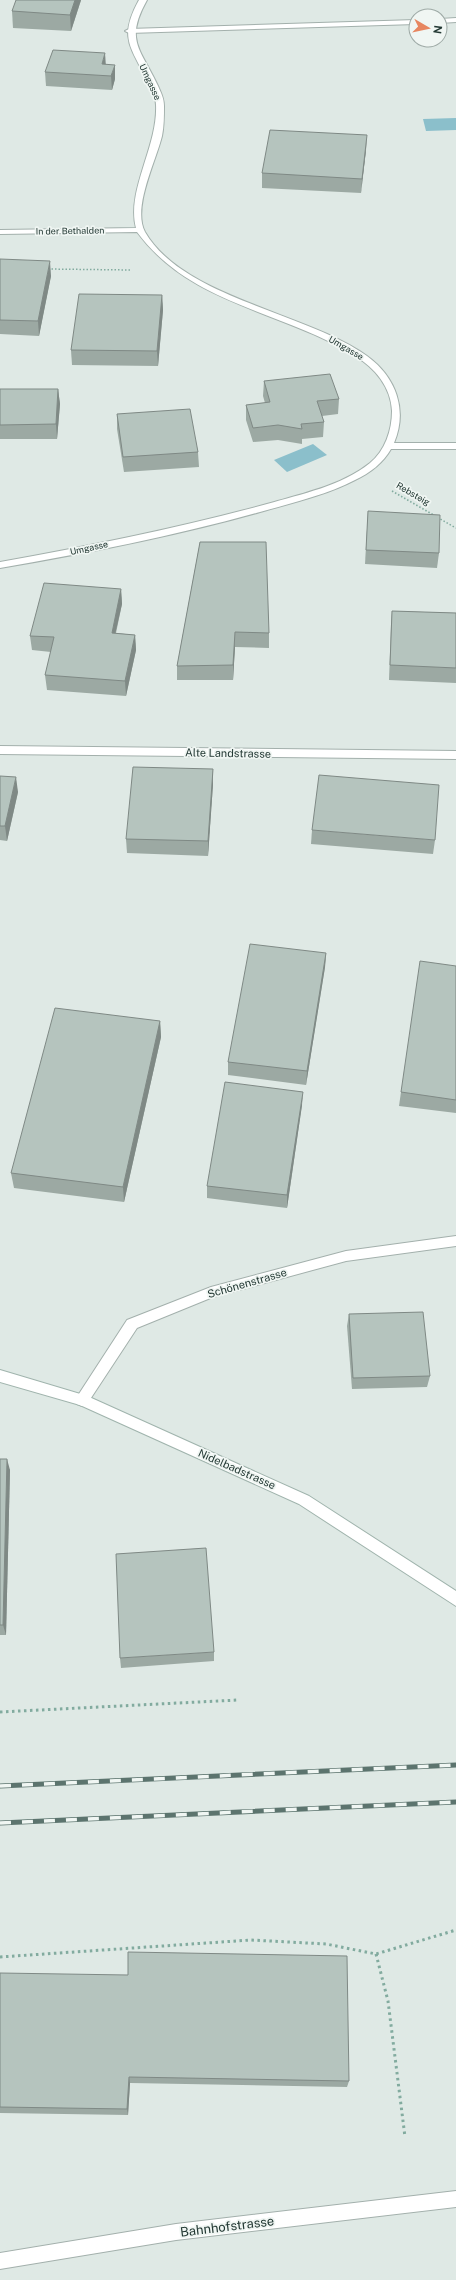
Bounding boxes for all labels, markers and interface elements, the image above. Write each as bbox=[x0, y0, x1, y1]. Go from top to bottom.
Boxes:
north arrow bbox=[408, 8, 448, 48]
text: N bbox=[431, 24, 444, 35]
street label: Umgasse bbox=[137, 62, 164, 102]
street label: In der Bethalden bbox=[36, 224, 104, 237]
street label: Umgasse bbox=[327, 333, 366, 362]
street label: Rebsteig bbox=[394, 480, 432, 508]
street label: Umgasse bbox=[69, 538, 109, 557]
street label: Alte Landstrasse bbox=[185, 746, 271, 760]
street label: Schönenstrasse bbox=[206, 1266, 288, 1300]
street label: Nidelbadstrasse bbox=[196, 1447, 278, 1491]
street label: Bahnhofstrasse bbox=[179, 2213, 275, 2240]

